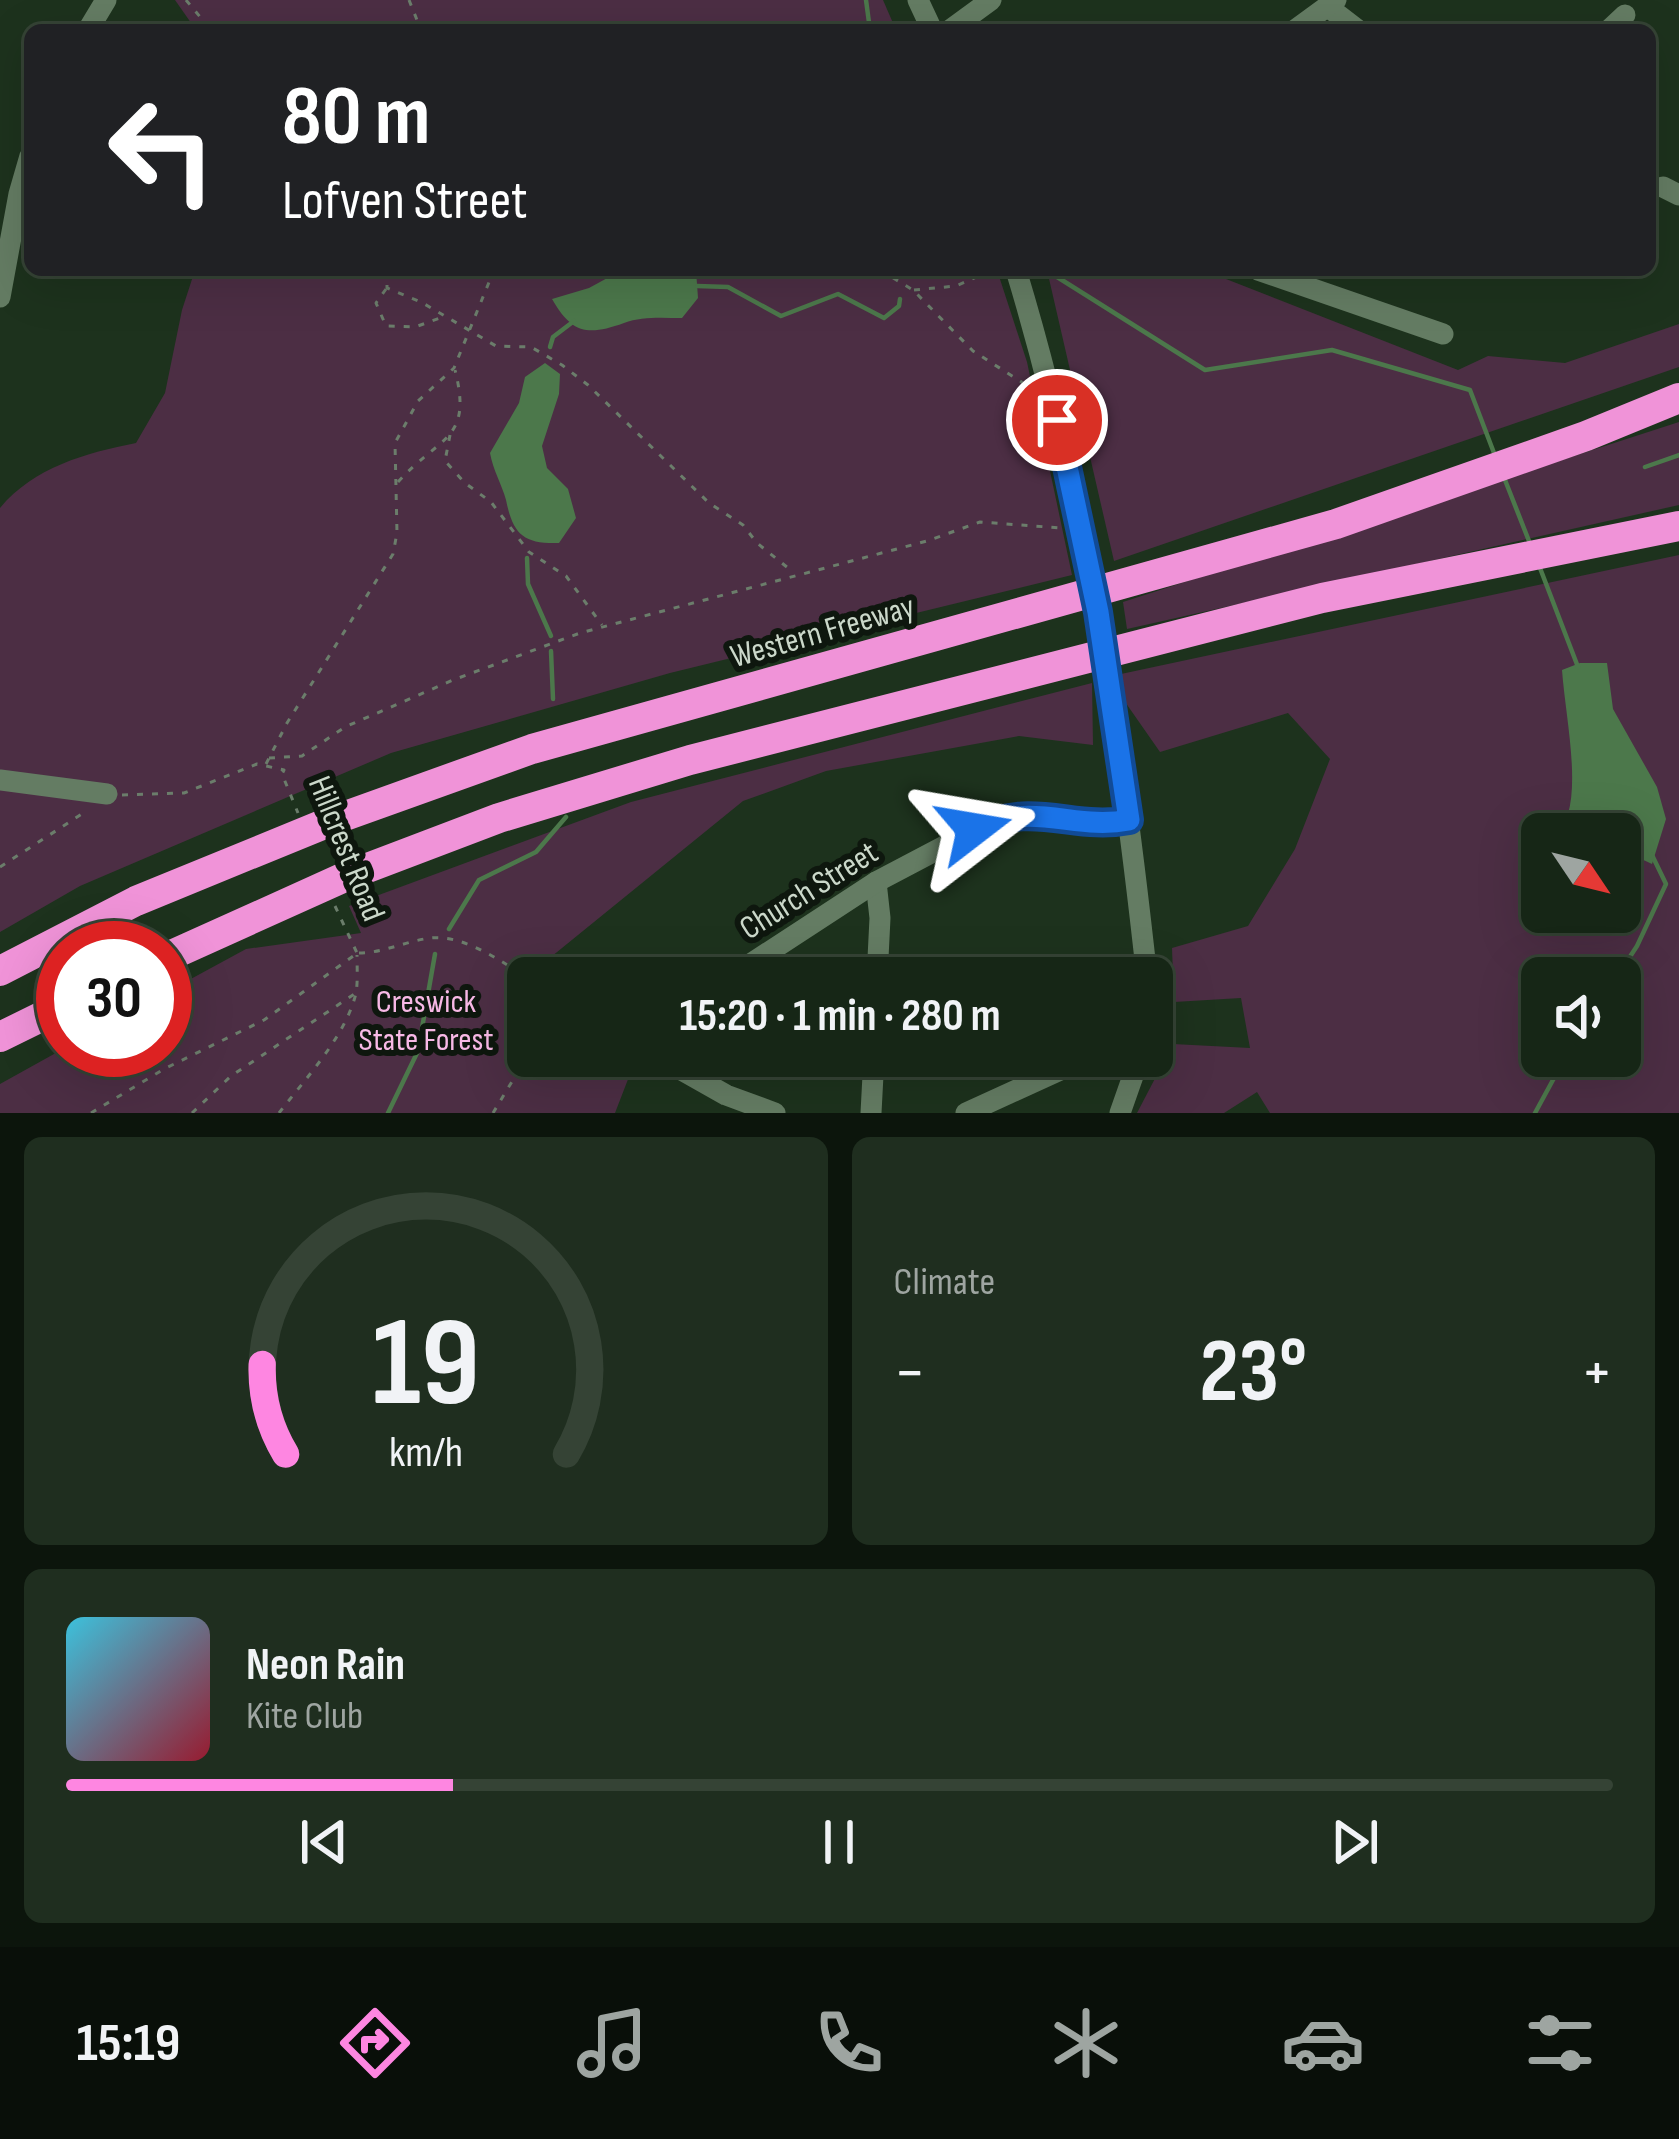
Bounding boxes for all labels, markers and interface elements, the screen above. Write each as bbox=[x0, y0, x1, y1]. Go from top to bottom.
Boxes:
text: 80 m bbox=[282, 67, 430, 168]
icon: left bbox=[84, 72, 240, 228]
text: Lofven Street bbox=[282, 169, 527, 234]
pin bbox=[1006, 369, 1108, 471]
icon: arrive bbox=[1024, 387, 1090, 453]
street label: Western Freeway bbox=[726, 587, 919, 677]
position arrow bbox=[911, 766, 1037, 892]
street label: Hillcrest Road bbox=[299, 771, 393, 927]
north arrow bbox=[1521, 813, 1641, 933]
map controls bbox=[1521, 813, 1641, 1077]
street label: Church Street bbox=[733, 833, 885, 949]
speed limit sign: 30 bbox=[36, 921, 192, 1077]
button: sound bbox=[1521, 957, 1641, 1077]
park label: Creswick State Forest bbox=[359, 982, 493, 1060]
text: 15:20 · 1 min · 280 m bbox=[679, 989, 1001, 1044]
text: Climate bbox=[894, 1259, 995, 1306]
text: 19 bbox=[372, 1291, 480, 1440]
text: 23° bbox=[1199, 1319, 1307, 1427]
text: − bbox=[894, 1334, 926, 1413]
text: + bbox=[1581, 1334, 1613, 1413]
text: km/h bbox=[389, 1427, 463, 1479]
text: Neon Rain bbox=[246, 1638, 405, 1693]
text: Kite Club bbox=[246, 1693, 363, 1740]
icon: previous bbox=[291, 1809, 357, 1875]
icon: pause bbox=[806, 1809, 872, 1875]
icon: next bbox=[1322, 1809, 1388, 1875]
icon: directions bbox=[333, 2001, 417, 2085]
icon: music bbox=[570, 2001, 654, 2085]
icon: phone bbox=[807, 2001, 891, 2085]
icon: climate bbox=[1044, 2001, 1128, 2085]
icon: car bbox=[1281, 2001, 1365, 2085]
icon: filters bbox=[1518, 2001, 1602, 2085]
text: 15:19 bbox=[77, 2011, 180, 2076]

